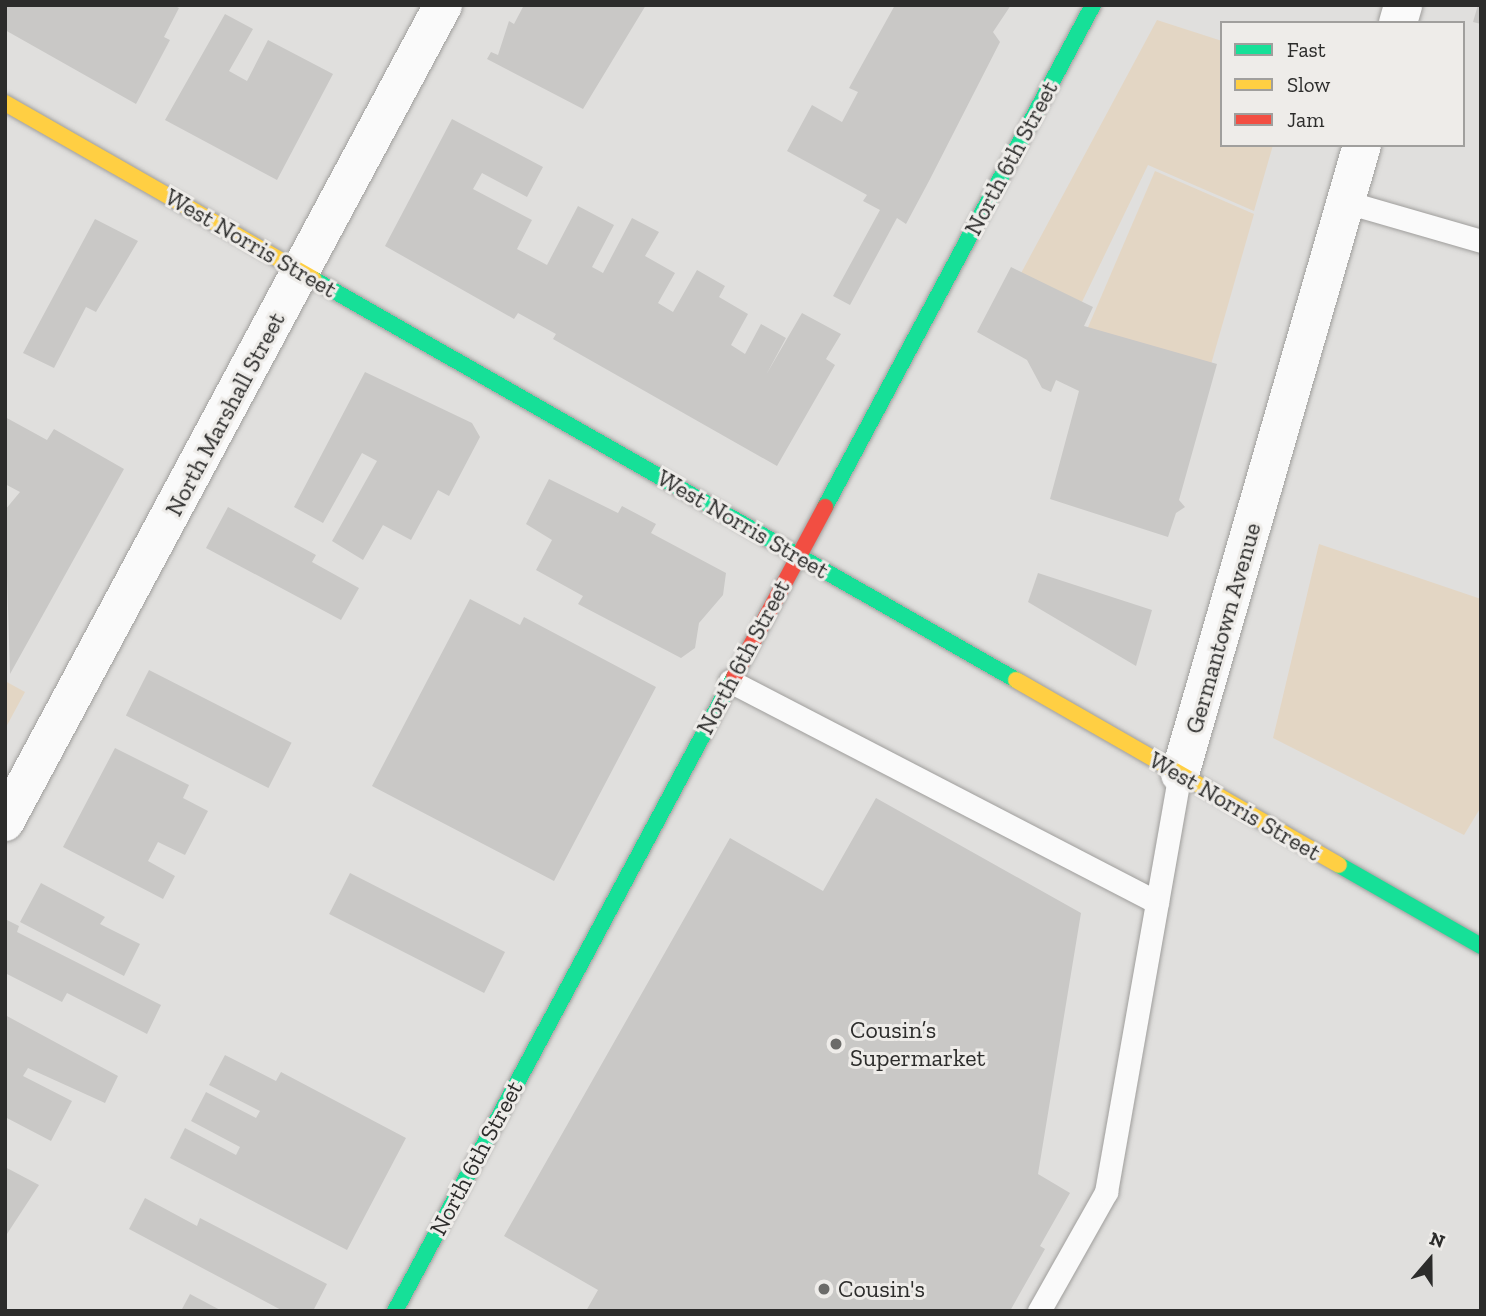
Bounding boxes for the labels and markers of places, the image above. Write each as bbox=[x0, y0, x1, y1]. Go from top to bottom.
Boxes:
place label: Cousin’s Supermarket bbox=[850, 1016, 985, 1072]
marker: Cousin’s Supermarket bbox=[828, 1036, 844, 1052]
place label: Cousin's bbox=[838, 1275, 925, 1303]
marker: Cousin's bbox=[816, 1281, 832, 1297]

